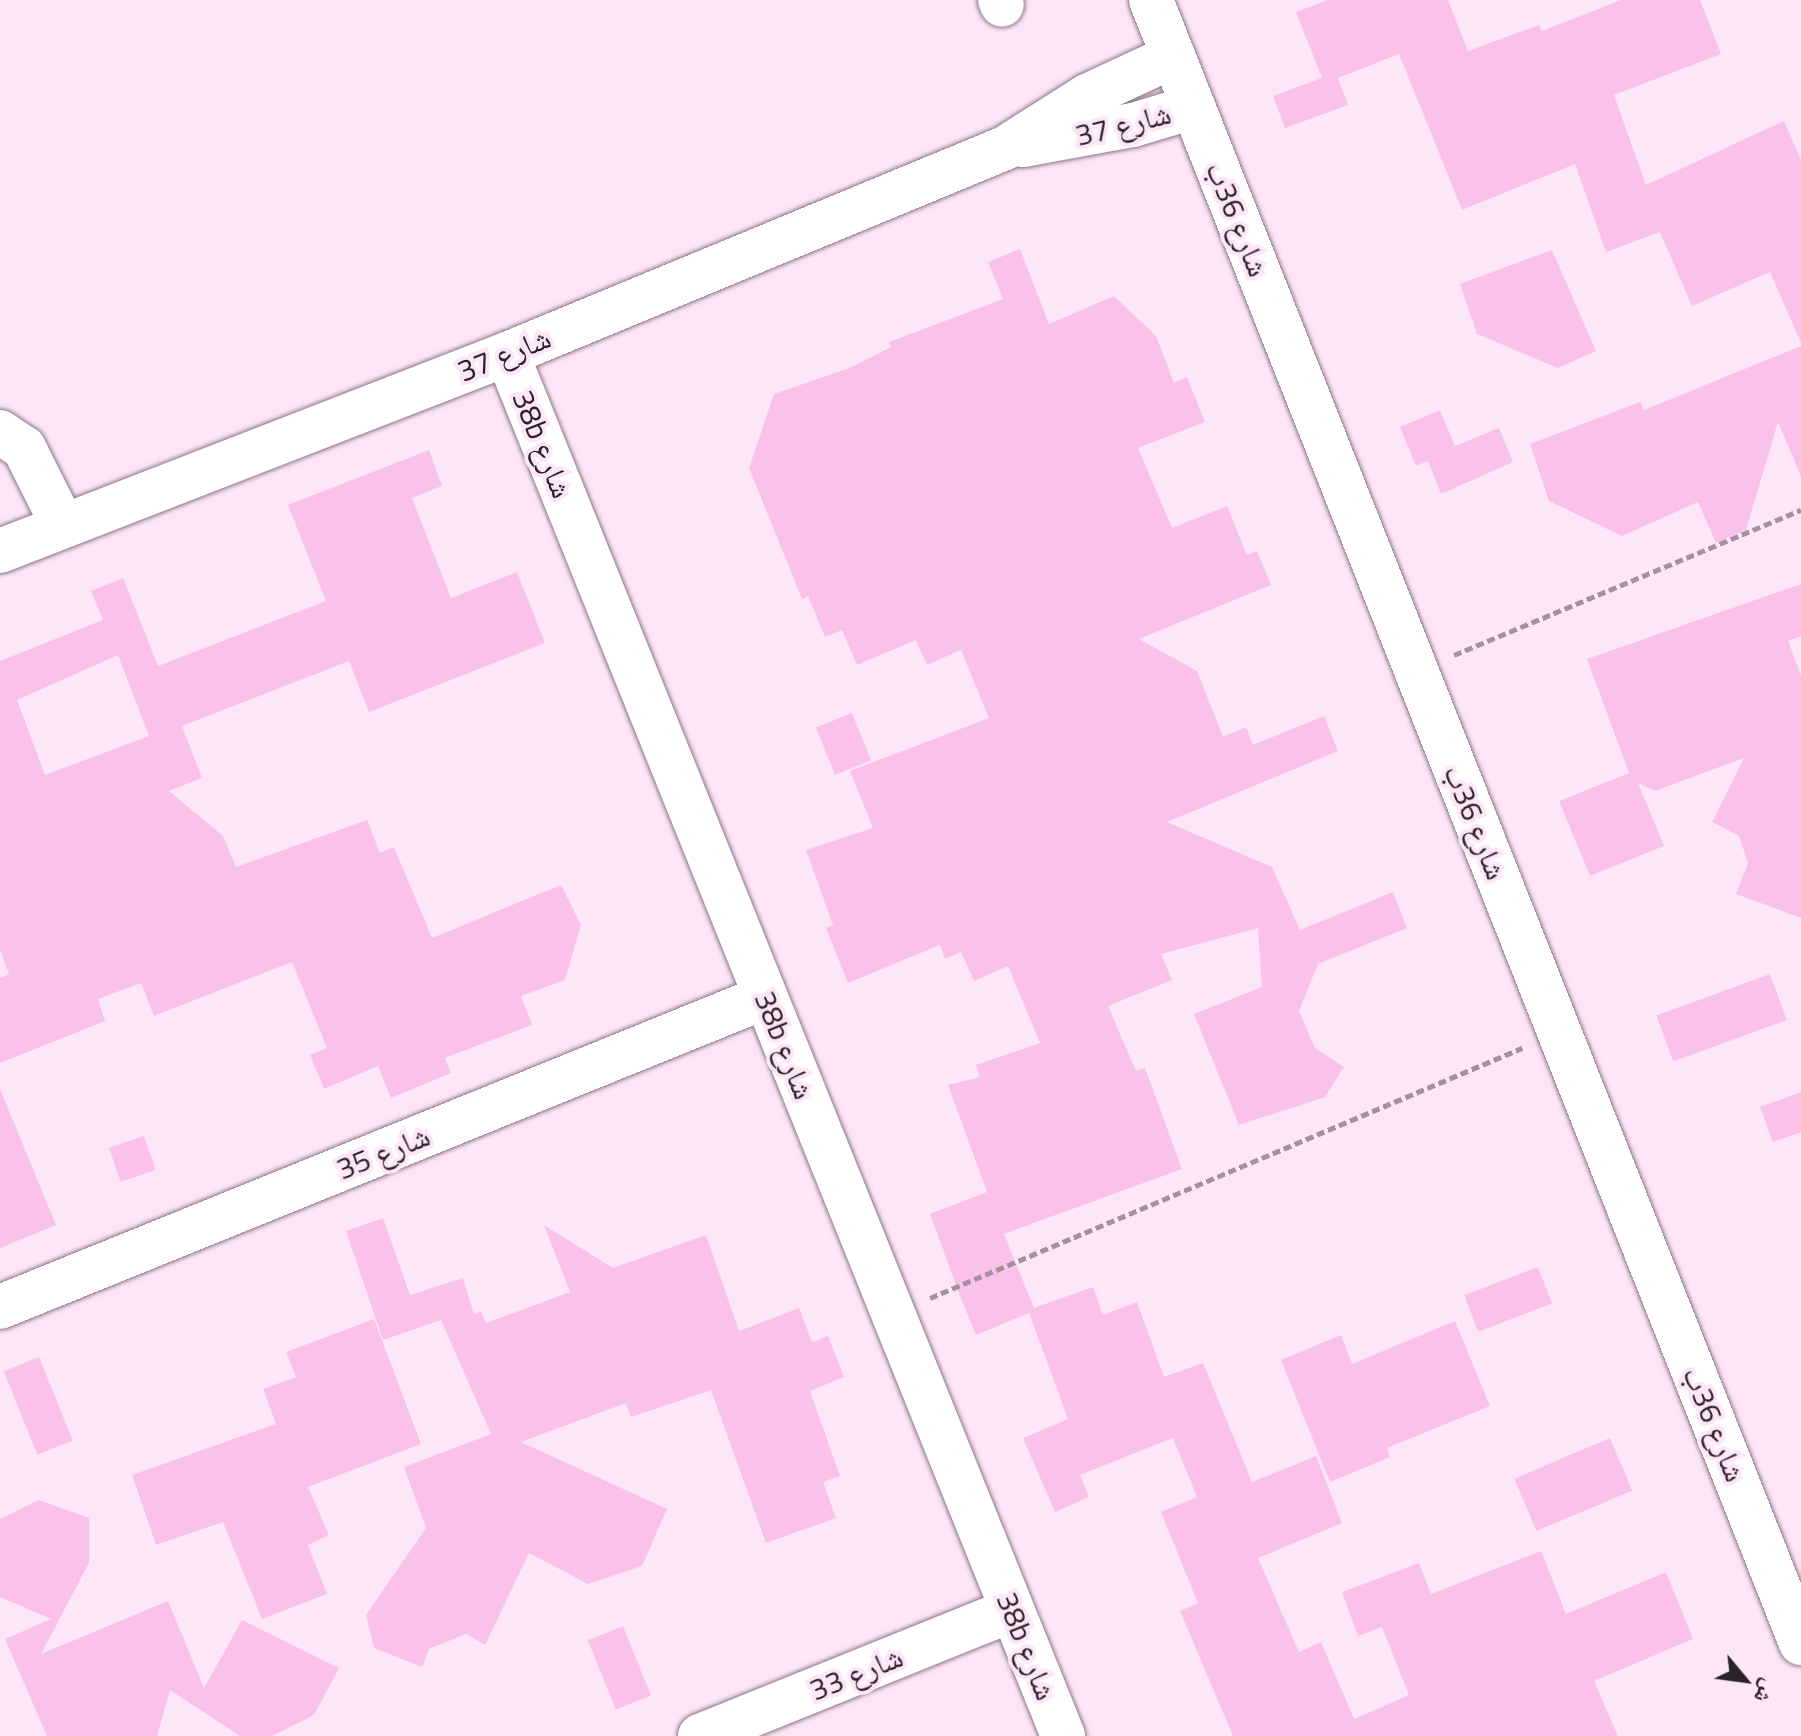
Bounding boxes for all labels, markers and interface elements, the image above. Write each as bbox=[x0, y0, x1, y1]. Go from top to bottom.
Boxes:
street label: شارع 37 bbox=[1071, 95, 1175, 153]
street label: شارع 36ب bbox=[1199, 156, 1277, 282]
street label: شارع 37 bbox=[452, 319, 556, 389]
street label: 38b شارع bbox=[505, 385, 581, 503]
street label: شارع 36ب bbox=[1437, 759, 1515, 885]
street label: 38b شارع bbox=[747, 986, 823, 1104]
street label: شارع 35 bbox=[331, 1117, 435, 1187]
street label: شارع 36ب bbox=[1676, 1361, 1754, 1487]
street label: 38b شارع bbox=[989, 1587, 1065, 1705]
street label: شارع 33 bbox=[804, 1638, 908, 1708]
north arrow bbox=[1705, 1640, 1785, 1720]
text: ش bbox=[1745, 1673, 1787, 1710]

